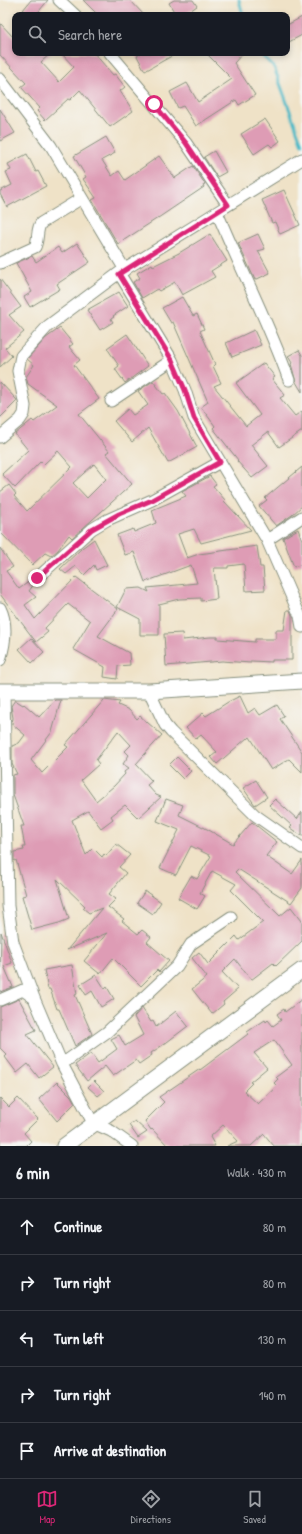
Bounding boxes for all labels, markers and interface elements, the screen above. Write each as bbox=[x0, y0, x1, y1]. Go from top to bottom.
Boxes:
search box bbox=[12, 12, 290, 56]
icon: search bbox=[26, 23, 48, 45]
text: Search here bbox=[58, 24, 122, 45]
route start bbox=[145, 95, 163, 113]
route end bbox=[28, 569, 46, 587]
text: 6 min bbox=[16, 1161, 50, 1184]
text: Walk · 430 m bbox=[227, 1163, 286, 1181]
icon: ahead bbox=[16, 1216, 38, 1238]
text: Continue bbox=[54, 1216, 102, 1237]
text: 80 m bbox=[263, 1218, 286, 1236]
icon: right bbox=[16, 1272, 38, 1294]
text: Turn right bbox=[54, 1272, 110, 1293]
text: 80 m bbox=[263, 1274, 286, 1292]
icon: left bbox=[16, 1328, 38, 1350]
text: Turn left bbox=[54, 1328, 104, 1349]
text: 130 m bbox=[258, 1330, 286, 1348]
icon: right bbox=[16, 1384, 38, 1406]
text: Turn right bbox=[54, 1384, 110, 1405]
text: 140 m bbox=[259, 1386, 286, 1404]
icon: arrive bbox=[16, 1440, 38, 1462]
text: Arrive at destination bbox=[54, 1440, 166, 1461]
tab: Map bbox=[36, 1488, 58, 1526]
tab: Directions bbox=[131, 1488, 171, 1526]
tab: Saved bbox=[243, 1488, 266, 1526]

